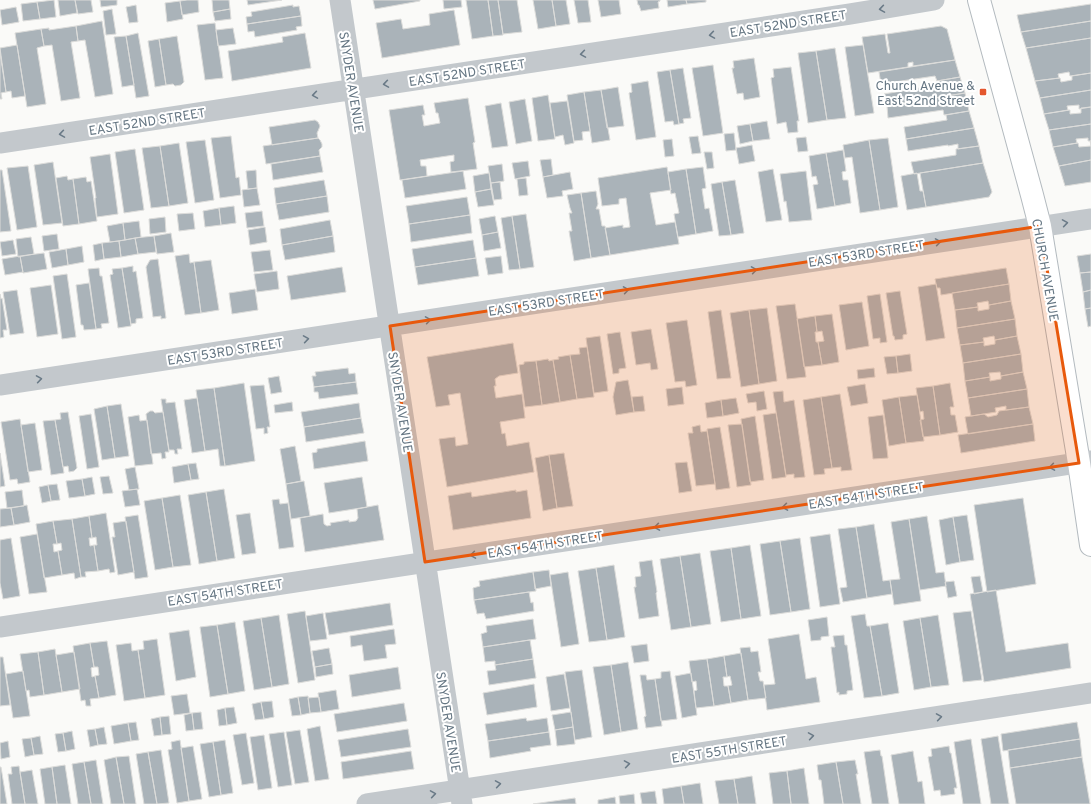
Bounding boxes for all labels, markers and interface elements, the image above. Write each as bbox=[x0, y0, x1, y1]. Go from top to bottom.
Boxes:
one-way arrow bbox=[879, 4, 885, 12]
street label: EAST 52ND STREET bbox=[729, 8, 848, 42]
one-way arrow bbox=[709, 30, 715, 39]
street label: SNYDER AVENUE bbox=[334, 31, 366, 134]
one-way arrow bbox=[580, 49, 587, 58]
street label: EAST 52ND STREET bbox=[408, 57, 527, 91]
one-way arrow bbox=[383, 79, 389, 88]
place label: Church Avenue & East 52nd Street bbox=[875, 79, 975, 110]
marker: Church Avenue & East 52nd Street bbox=[978, 87, 988, 97]
one-way arrow bbox=[312, 90, 318, 99]
street label: EAST 52ND STREET bbox=[88, 106, 207, 140]
one-way arrow bbox=[59, 129, 65, 138]
street label: CHURCH AVENUE bbox=[1027, 218, 1061, 323]
one-way arrow bbox=[1062, 219, 1068, 227]
street label: EAST 53RD STREET bbox=[807, 238, 925, 272]
one-way arrow bbox=[935, 238, 941, 247]
one-way arrow bbox=[751, 266, 757, 275]
one-way arrow bbox=[623, 286, 629, 295]
street label: EAST 53RD STREET bbox=[487, 287, 605, 321]
one-way arrow bbox=[425, 316, 431, 325]
one-way arrow bbox=[302, 335, 309, 344]
street label: EAST 53RD STREET bbox=[166, 336, 284, 370]
street label: SNYDER AVENUE bbox=[383, 351, 415, 454]
one-way arrow bbox=[35, 375, 42, 384]
one-way arrow bbox=[1049, 462, 1056, 471]
street label: EAST 54TH STREET bbox=[807, 480, 925, 514]
one-way arrow bbox=[782, 502, 789, 511]
one-way arrow bbox=[654, 522, 660, 531]
street label: EAST 54TH STREET bbox=[486, 529, 604, 563]
one-way arrow bbox=[470, 550, 476, 559]
street label: EAST 54TH STREET bbox=[166, 577, 284, 611]
street label: SNYDER AVENUE bbox=[431, 671, 463, 774]
one-way arrow bbox=[936, 713, 942, 722]
one-way arrow bbox=[807, 732, 814, 741]
street label: EAST 55TH STREET bbox=[671, 734, 788, 768]
one-way arrow bbox=[624, 760, 630, 769]
one-way arrow bbox=[495, 780, 501, 789]
one-way arrow bbox=[430, 790, 437, 799]

